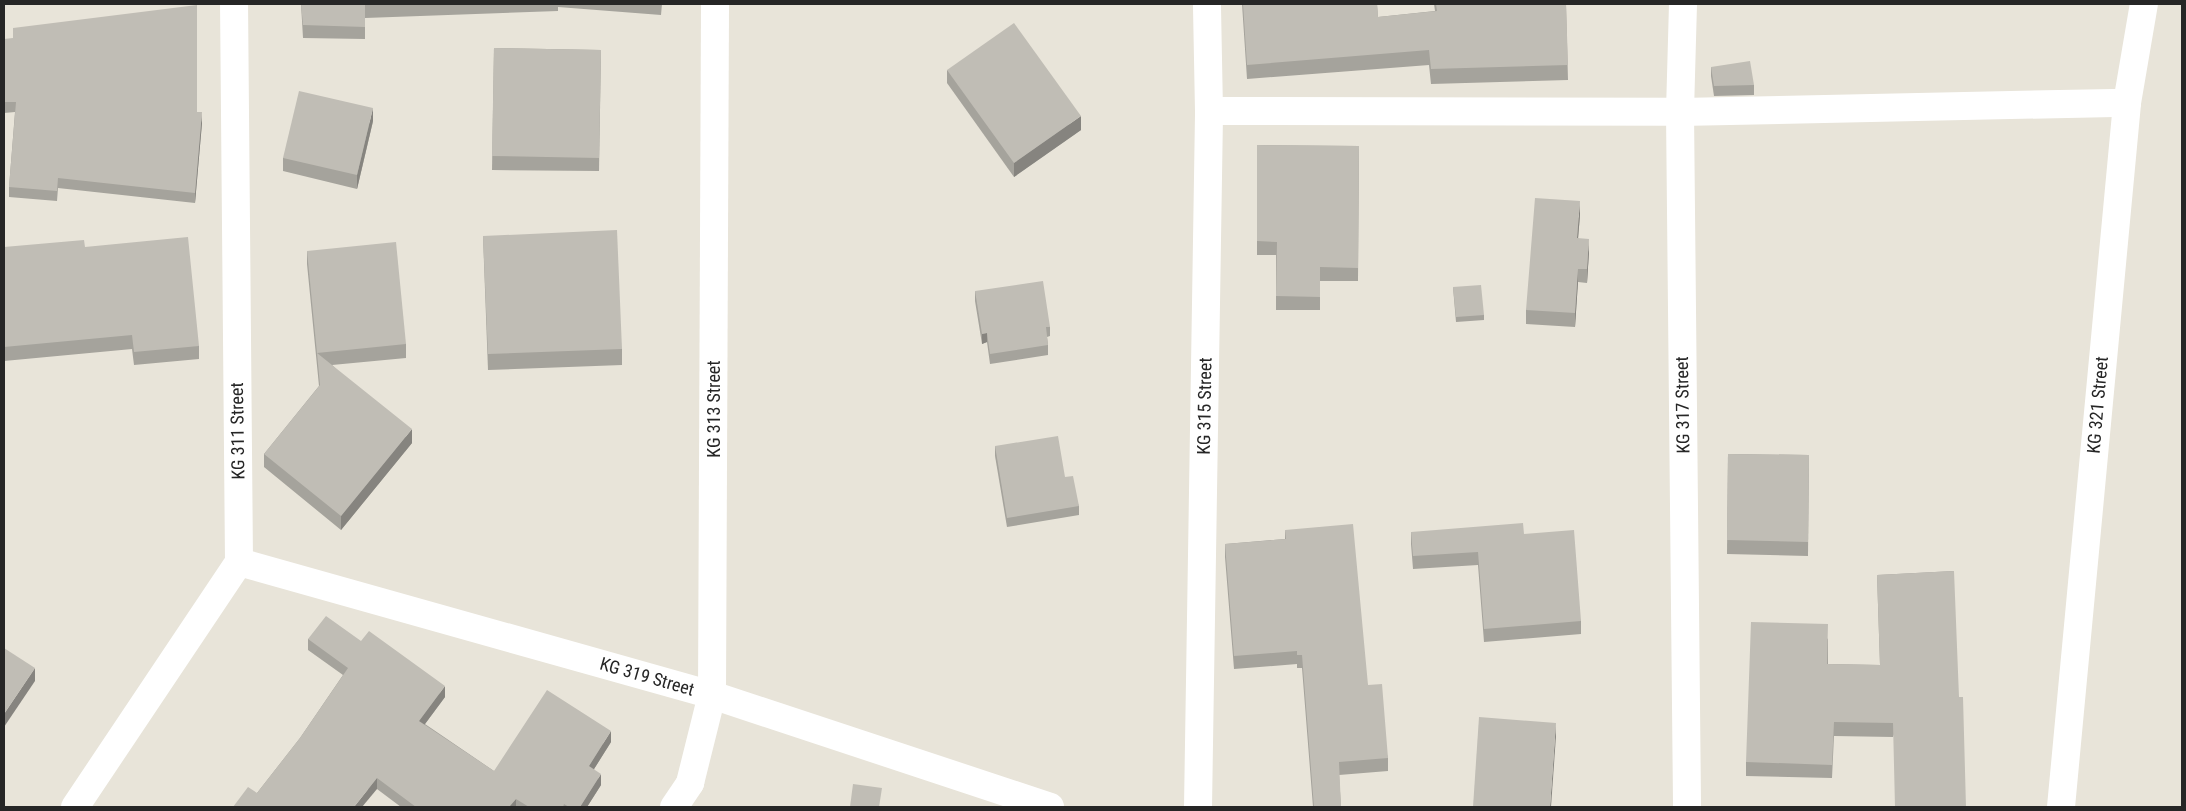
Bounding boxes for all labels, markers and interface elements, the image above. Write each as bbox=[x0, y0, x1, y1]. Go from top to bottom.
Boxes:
street label: KG 317 Street bbox=[1671, 356, 1695, 454]
street label: KG 321 Street bbox=[2083, 356, 2113, 454]
street label: KG 315 Street bbox=[1193, 357, 1217, 455]
street label: KG 313 Street bbox=[703, 360, 725, 458]
street label: KG 311 Street bbox=[226, 382, 250, 480]
street label: KG 319 Street bbox=[597, 653, 697, 701]

